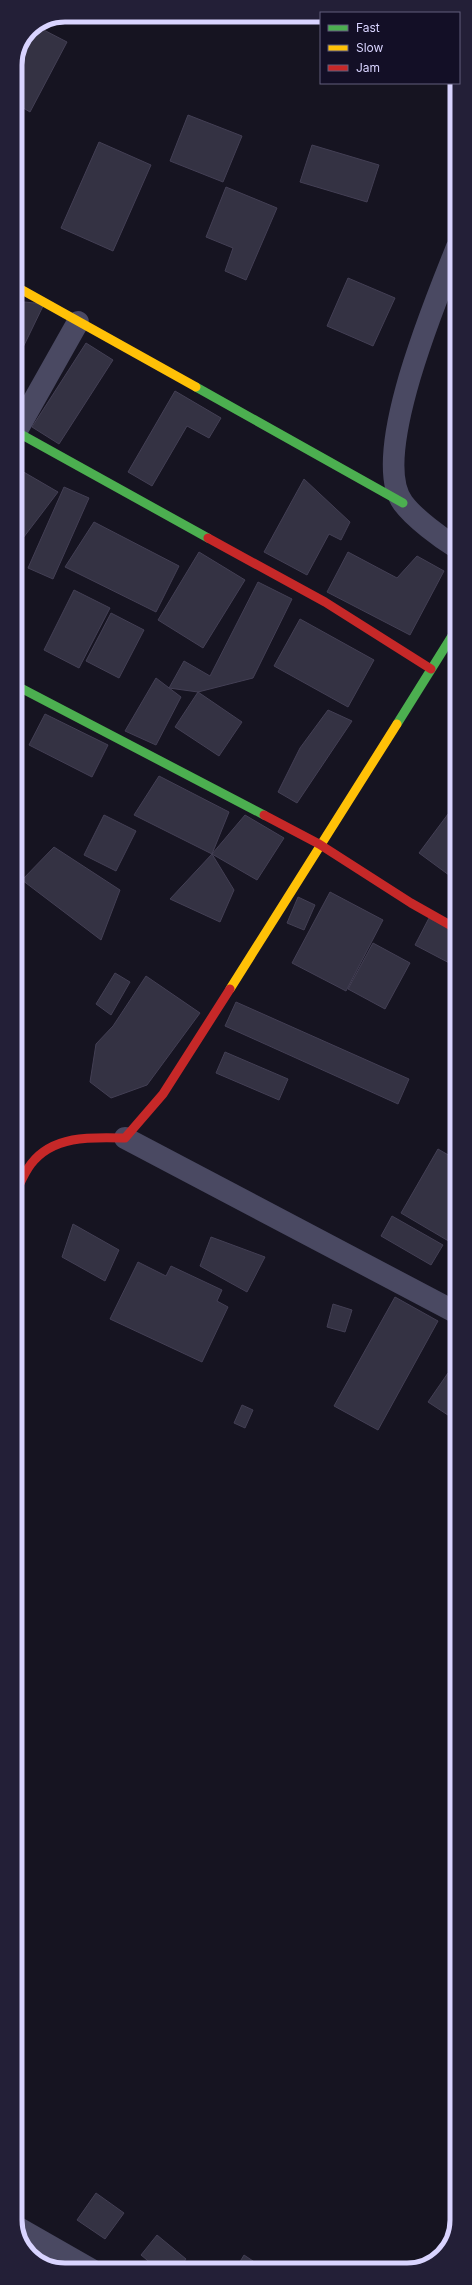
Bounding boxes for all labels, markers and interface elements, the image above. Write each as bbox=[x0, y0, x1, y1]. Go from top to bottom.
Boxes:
legend bbox=[320, 12, 460, 84]
text: Fast bbox=[356, 20, 380, 35]
text: Slow bbox=[356, 40, 384, 55]
text: Jam bbox=[356, 60, 380, 75]

